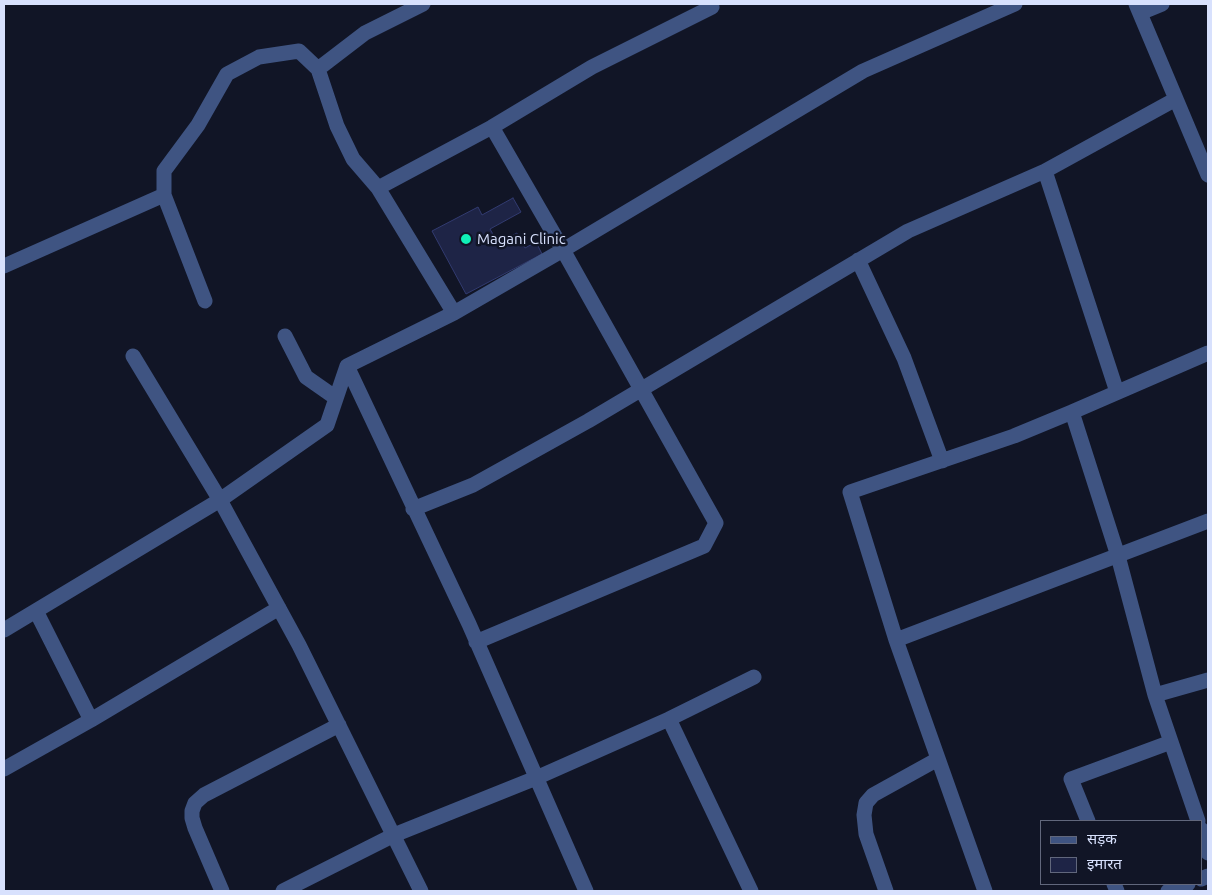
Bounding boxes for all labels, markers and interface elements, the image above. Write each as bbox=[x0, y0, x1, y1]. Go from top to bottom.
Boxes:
place label: Magani Clinic bbox=[477, 230, 566, 248]
marker: Magani Clinic bbox=[459, 232, 473, 246]
legend bbox=[1040, 820, 1202, 885]
text: सड़क bbox=[1087, 830, 1117, 847]
text: इमारत bbox=[1087, 855, 1122, 872]

